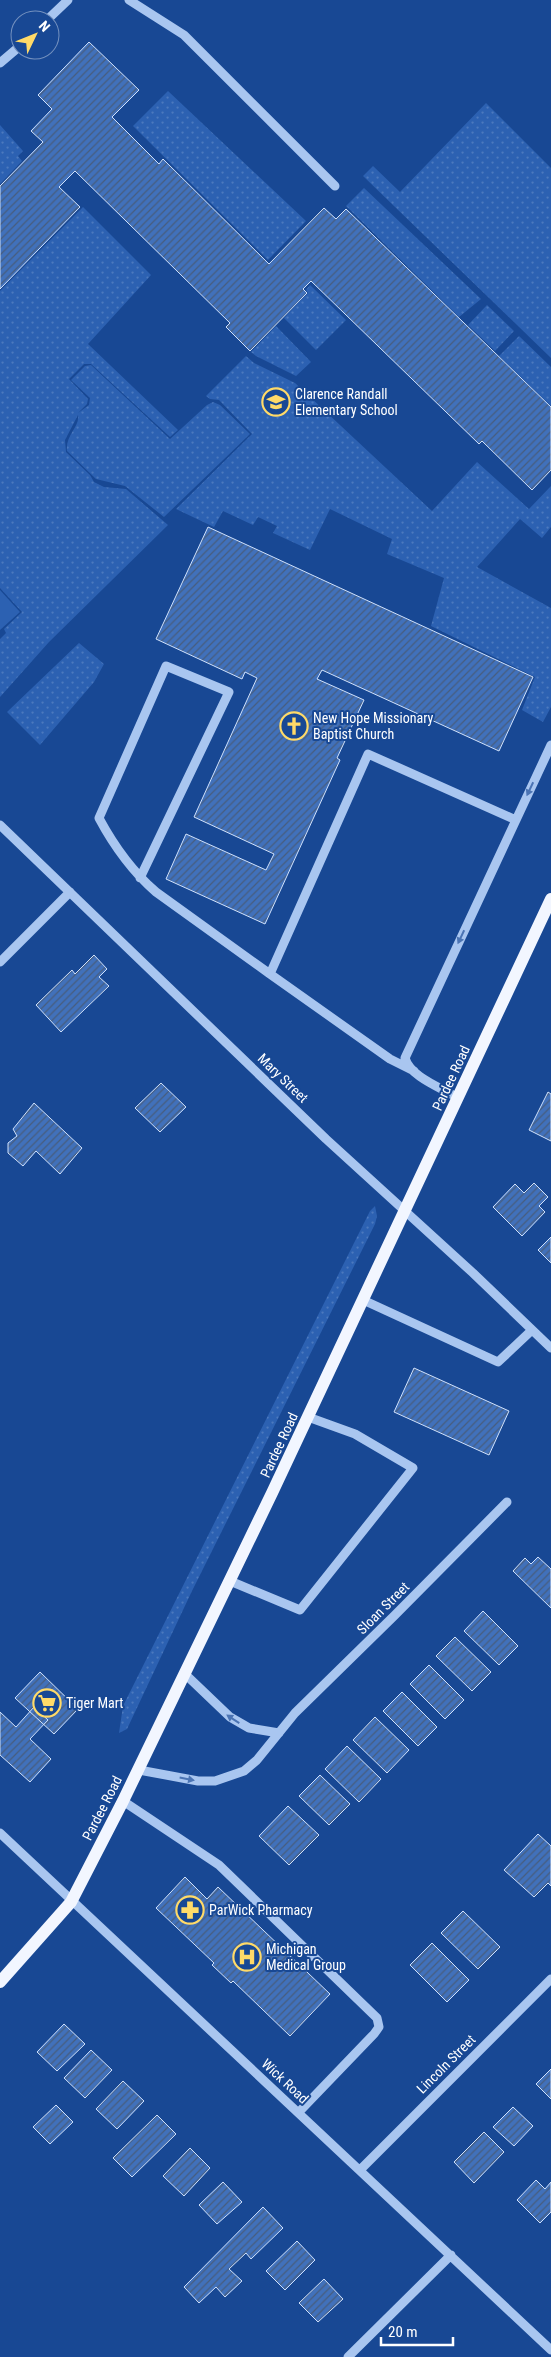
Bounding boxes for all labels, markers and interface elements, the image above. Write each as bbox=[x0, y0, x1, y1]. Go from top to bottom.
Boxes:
north arrow bbox=[10, 10, 60, 60]
text: N bbox=[36, 18, 53, 35]
place label: Clarence Randall Elementary School bbox=[295, 386, 398, 418]
school or university icon: Clarence Randall Elementary School bbox=[261, 387, 291, 417]
place label: New Hope Missionary Baptist Church bbox=[313, 710, 434, 742]
church icon: New Hope Missionary Baptist Church bbox=[279, 711, 309, 741]
one-way arrow bbox=[526, 782, 534, 797]
one-way arrow bbox=[457, 929, 465, 944]
street label: Pardee Road bbox=[429, 1043, 473, 1113]
street label: Mary Street bbox=[255, 1050, 311, 1106]
street label: Pardee Road bbox=[257, 1410, 301, 1480]
street label: Sloan Street bbox=[354, 1579, 412, 1637]
supermarket icon: Tiger Mart bbox=[32, 1688, 62, 1718]
place label: Tiger Mart bbox=[66, 1695, 123, 1711]
one-way arrow bbox=[226, 1714, 240, 1723]
street label: Pardee Road bbox=[79, 1773, 125, 1843]
one-way arrow bbox=[179, 1775, 194, 1783]
pharmacy icon: ParWick Pharmacy bbox=[175, 1895, 205, 1925]
place label: ParWick Pharmacy bbox=[209, 1902, 313, 1918]
place label: Michigan Medical Group bbox=[266, 1941, 346, 1973]
hospital icon: Michigan Medical Group bbox=[232, 1942, 262, 1972]
street label: Lincoln Street bbox=[413, 2031, 479, 2097]
street label: Wick Road bbox=[258, 2055, 312, 2107]
scale bar bbox=[381, 2314, 454, 2346]
text: 20 m bbox=[388, 2323, 418, 2341]

